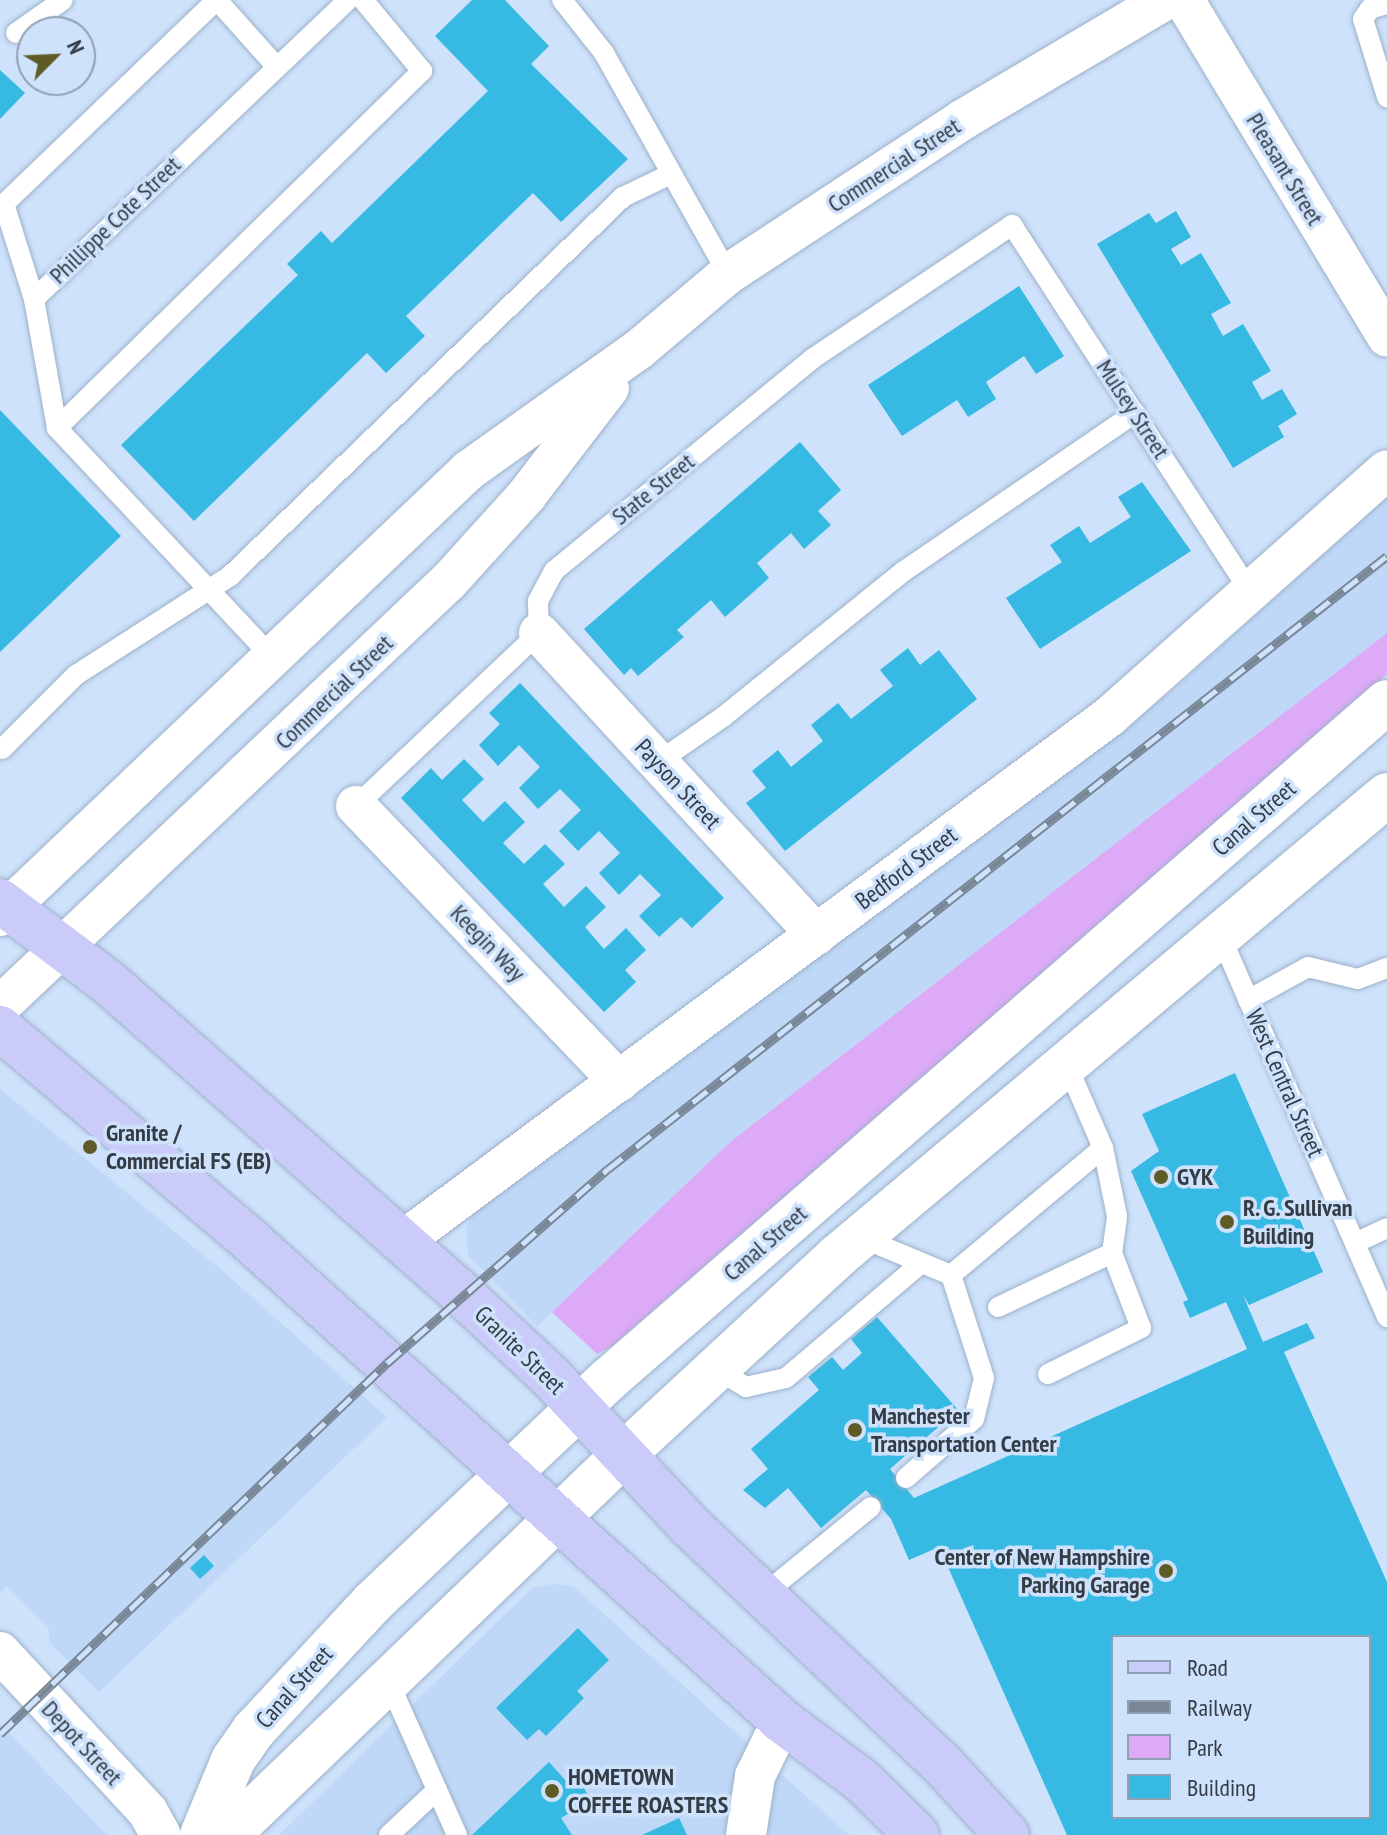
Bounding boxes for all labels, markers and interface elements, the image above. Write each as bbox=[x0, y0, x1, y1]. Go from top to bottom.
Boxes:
north arrow bbox=[16, 16, 96, 96]
text: N bbox=[61, 36, 91, 58]
street label: Pleasant Street bbox=[1240, 108, 1330, 230]
street label: Commercial Street bbox=[822, 111, 966, 219]
street label: Phillippe Cote Street bbox=[44, 150, 186, 290]
street label: Mulsey Street bbox=[1090, 354, 1176, 464]
street label: State Street bbox=[606, 447, 700, 531]
street label: Commercial Street bbox=[269, 629, 399, 755]
street label: Payson Street bbox=[629, 733, 727, 835]
street label: Canal Street bbox=[1207, 774, 1301, 862]
street label: Bedford Street bbox=[850, 820, 962, 916]
street label: Keegin Way bbox=[444, 899, 532, 987]
street label: West Central Street bbox=[1240, 1005, 1330, 1161]
place label: Granite / Commercial FS (EB) bbox=[106, 1119, 271, 1175]
marker: Granite / Commercial FS (EB) bbox=[81, 1138, 99, 1156]
place label: GYK bbox=[1177, 1163, 1213, 1191]
marker: GYK bbox=[1152, 1168, 1170, 1186]
place label: R. G. Sullivan Building bbox=[1243, 1194, 1356, 1250]
street label: Canal Street bbox=[718, 1199, 812, 1287]
marker: R. G. Sullivan Building bbox=[1218, 1213, 1236, 1231]
street label: Granite Street bbox=[469, 1300, 571, 1400]
place label: Manchester Transportation Center bbox=[871, 1402, 1057, 1458]
marker: Manchester Transportation Center bbox=[846, 1421, 864, 1439]
place label: Center of New Hampshire Parking Garage bbox=[934, 1543, 1150, 1599]
marker: Center of New Hampshire Parking Garage bbox=[1157, 1562, 1175, 1580]
legend bbox=[1111, 1635, 1371, 1819]
street label: Canal Street bbox=[250, 1640, 338, 1734]
text: Road bbox=[1187, 1652, 1228, 1683]
text: Railway bbox=[1187, 1692, 1252, 1723]
street label: Depot Street bbox=[36, 1695, 128, 1791]
text: Park bbox=[1187, 1732, 1223, 1763]
place label: HOMETOWN COFFEE ROASTERS bbox=[568, 1763, 728, 1819]
text: Building bbox=[1187, 1772, 1256, 1803]
marker: HOMETOWN COFFEE ROASTERS bbox=[543, 1782, 561, 1800]

